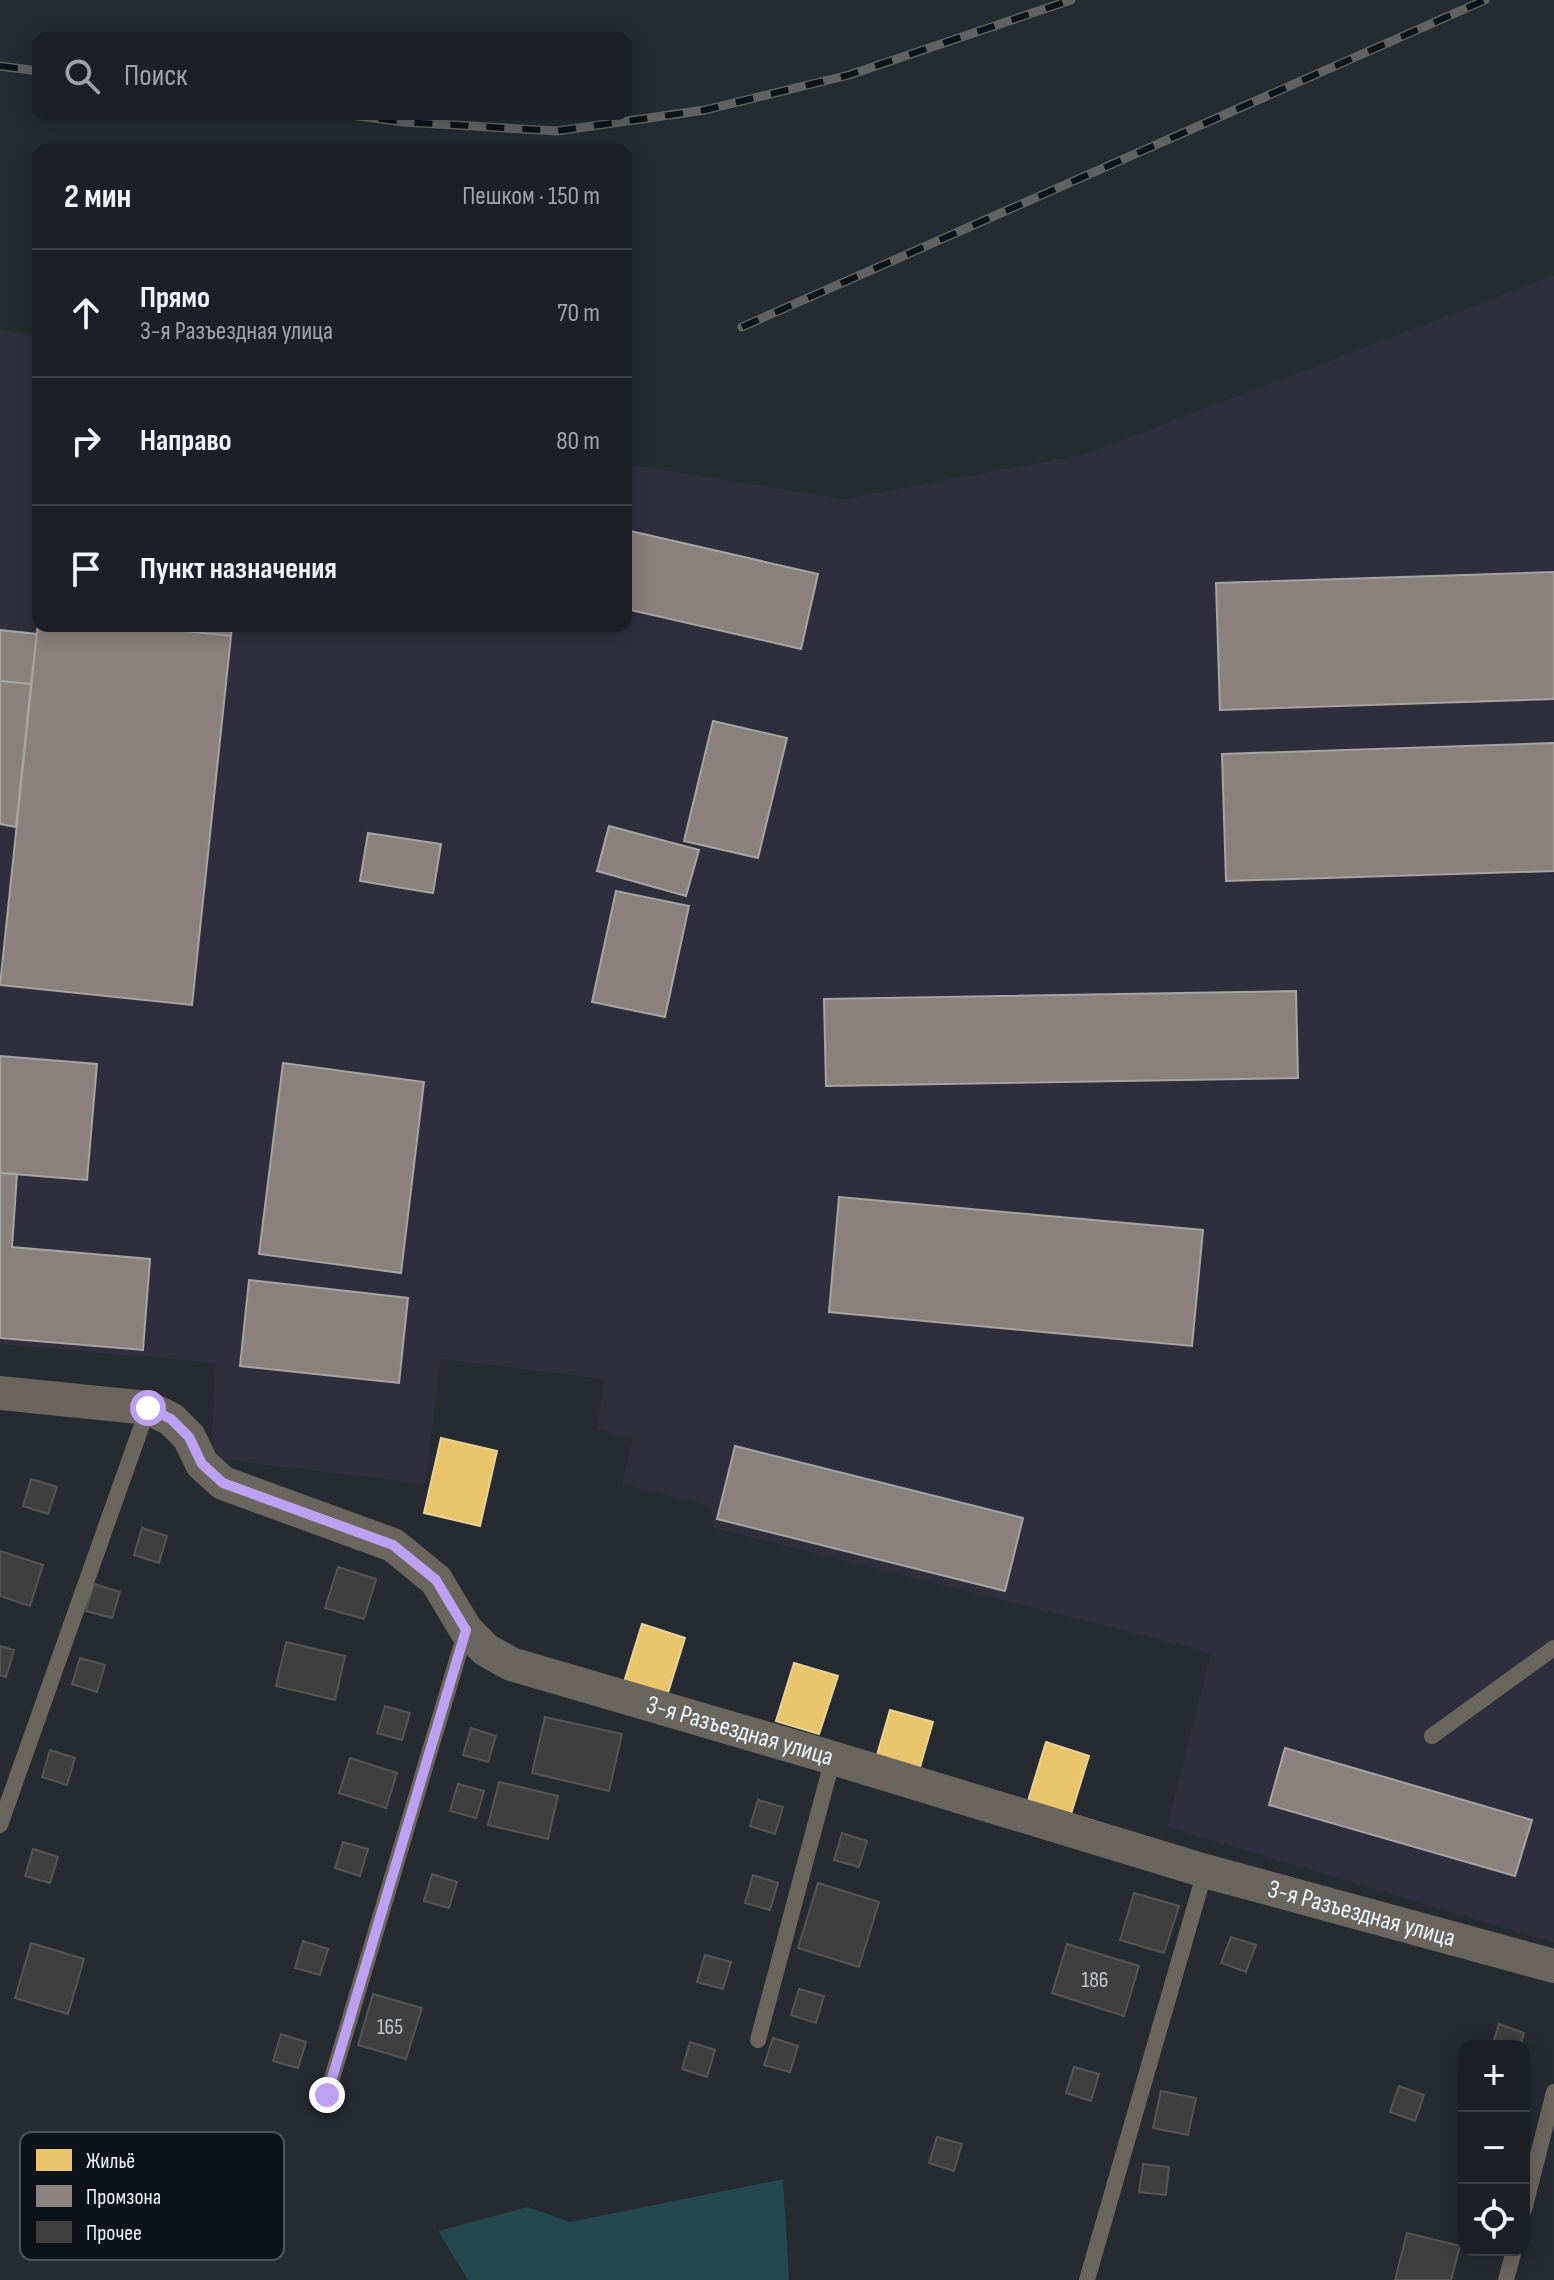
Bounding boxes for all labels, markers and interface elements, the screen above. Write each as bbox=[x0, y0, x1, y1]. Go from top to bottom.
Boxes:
search box bbox=[32, 32, 632, 120]
icon: search bbox=[60, 54, 104, 98]
text: Поиск bbox=[124, 58, 187, 94]
text: 2 мин bbox=[64, 176, 131, 217]
text: Пешком · 150 m bbox=[462, 181, 600, 212]
text: Прямо bbox=[140, 280, 210, 316]
icon: ahead bbox=[64, 291, 108, 335]
text: 70 m bbox=[557, 298, 600, 329]
text: 3-я Разъездная улица bbox=[140, 316, 333, 347]
icon: right bbox=[64, 419, 108, 463]
text: Направо bbox=[140, 423, 232, 459]
text: 80 m bbox=[556, 426, 600, 457]
icon: arrive bbox=[64, 547, 108, 591]
text: Пункт назначения bbox=[140, 551, 337, 587]
route start bbox=[130, 1390, 166, 1426]
street label: 3-я Разъездная улица bbox=[643, 1689, 837, 1773]
street label: 3-я Разъездная улица bbox=[1264, 1873, 1459, 1954]
house number: 186 bbox=[1082, 1967, 1108, 1994]
house number: 165 bbox=[377, 2014, 403, 2041]
map controls bbox=[1458, 2040, 1530, 2256]
button: + bbox=[1458, 2040, 1530, 2112]
route end bbox=[309, 2077, 345, 2113]
button: − bbox=[1458, 2112, 1530, 2184]
legend bbox=[20, 2132, 284, 2260]
text: Жильё bbox=[86, 2148, 135, 2175]
text: Промзона bbox=[86, 2184, 161, 2211]
button: locate bbox=[1458, 2184, 1530, 2256]
text: Прочее bbox=[86, 2220, 142, 2247]

